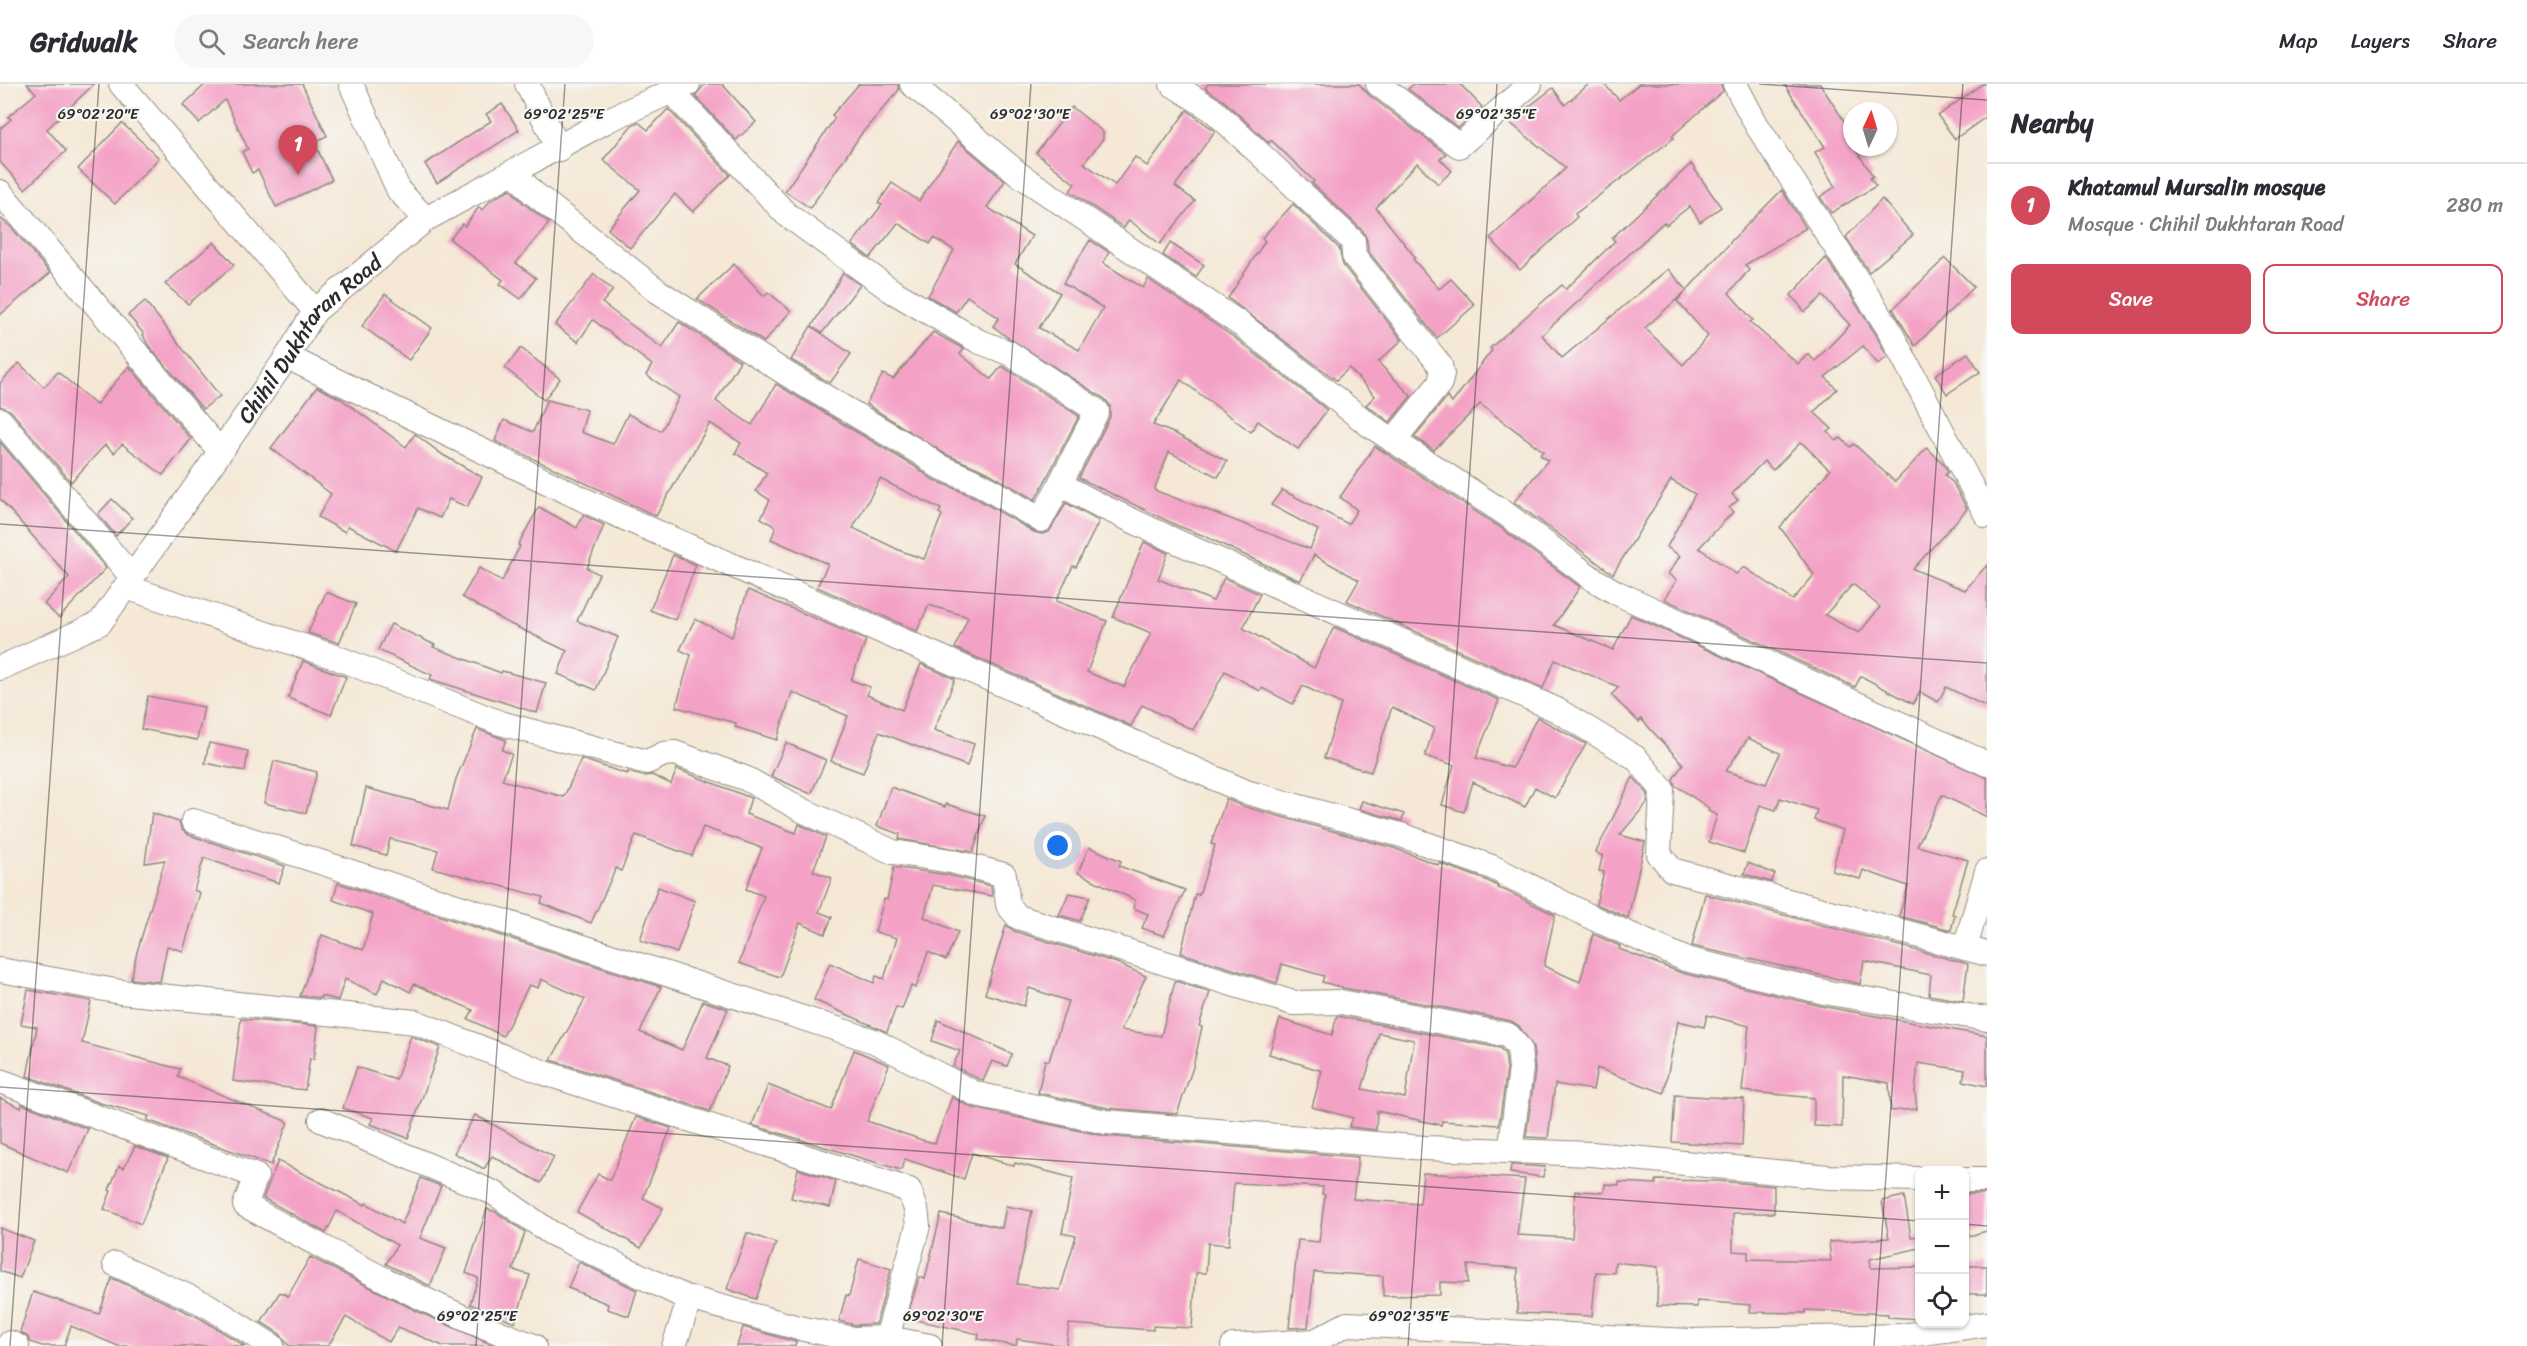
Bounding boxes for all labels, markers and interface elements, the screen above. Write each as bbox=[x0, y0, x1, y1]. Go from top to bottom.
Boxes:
search box bbox=[174, 14, 594, 68]
text: Gridwalk bbox=[30, 17, 138, 66]
text: Search here bbox=[243, 22, 359, 61]
text: Map bbox=[2279, 22, 2318, 60]
text: Layers bbox=[2351, 22, 2410, 60]
text: Share bbox=[2443, 22, 2497, 60]
icon: search bbox=[195, 25, 228, 58]
text: Nearby bbox=[2011, 100, 2093, 146]
text: 69°02'20"E bbox=[58, 101, 140, 127]
text: 69°02'25"E bbox=[524, 101, 606, 127]
text: 69°02'30"E bbox=[990, 101, 1072, 127]
text: 69°02'35"E bbox=[1456, 101, 1538, 127]
north arrow bbox=[1843, 102, 1897, 156]
pin: 1 bbox=[278, 126, 318, 175]
text: Khatamul Mursalin mosque bbox=[2068, 168, 2325, 207]
text: 1 bbox=[2026, 188, 2035, 223]
text: 280 m bbox=[2446, 188, 2503, 223]
text: Mosque · Chihil Dukhtaran Road bbox=[2068, 207, 2344, 242]
street label: Chihil Dukhtaran Road bbox=[226, 243, 392, 432]
button: Save bbox=[2011, 264, 2251, 334]
button: Share bbox=[2263, 264, 2503, 334]
your location bbox=[1043, 831, 1072, 860]
map controls bbox=[1915, 1166, 1969, 1328]
button: + bbox=[1915, 1166, 1969, 1220]
button: − bbox=[1915, 1220, 1969, 1274]
button: locate bbox=[1915, 1274, 1969, 1328]
text: 69°02'25"E bbox=[437, 1303, 519, 1329]
text: 69°02'30"E bbox=[903, 1303, 985, 1329]
text: 69°02'35"E bbox=[1369, 1303, 1451, 1329]

